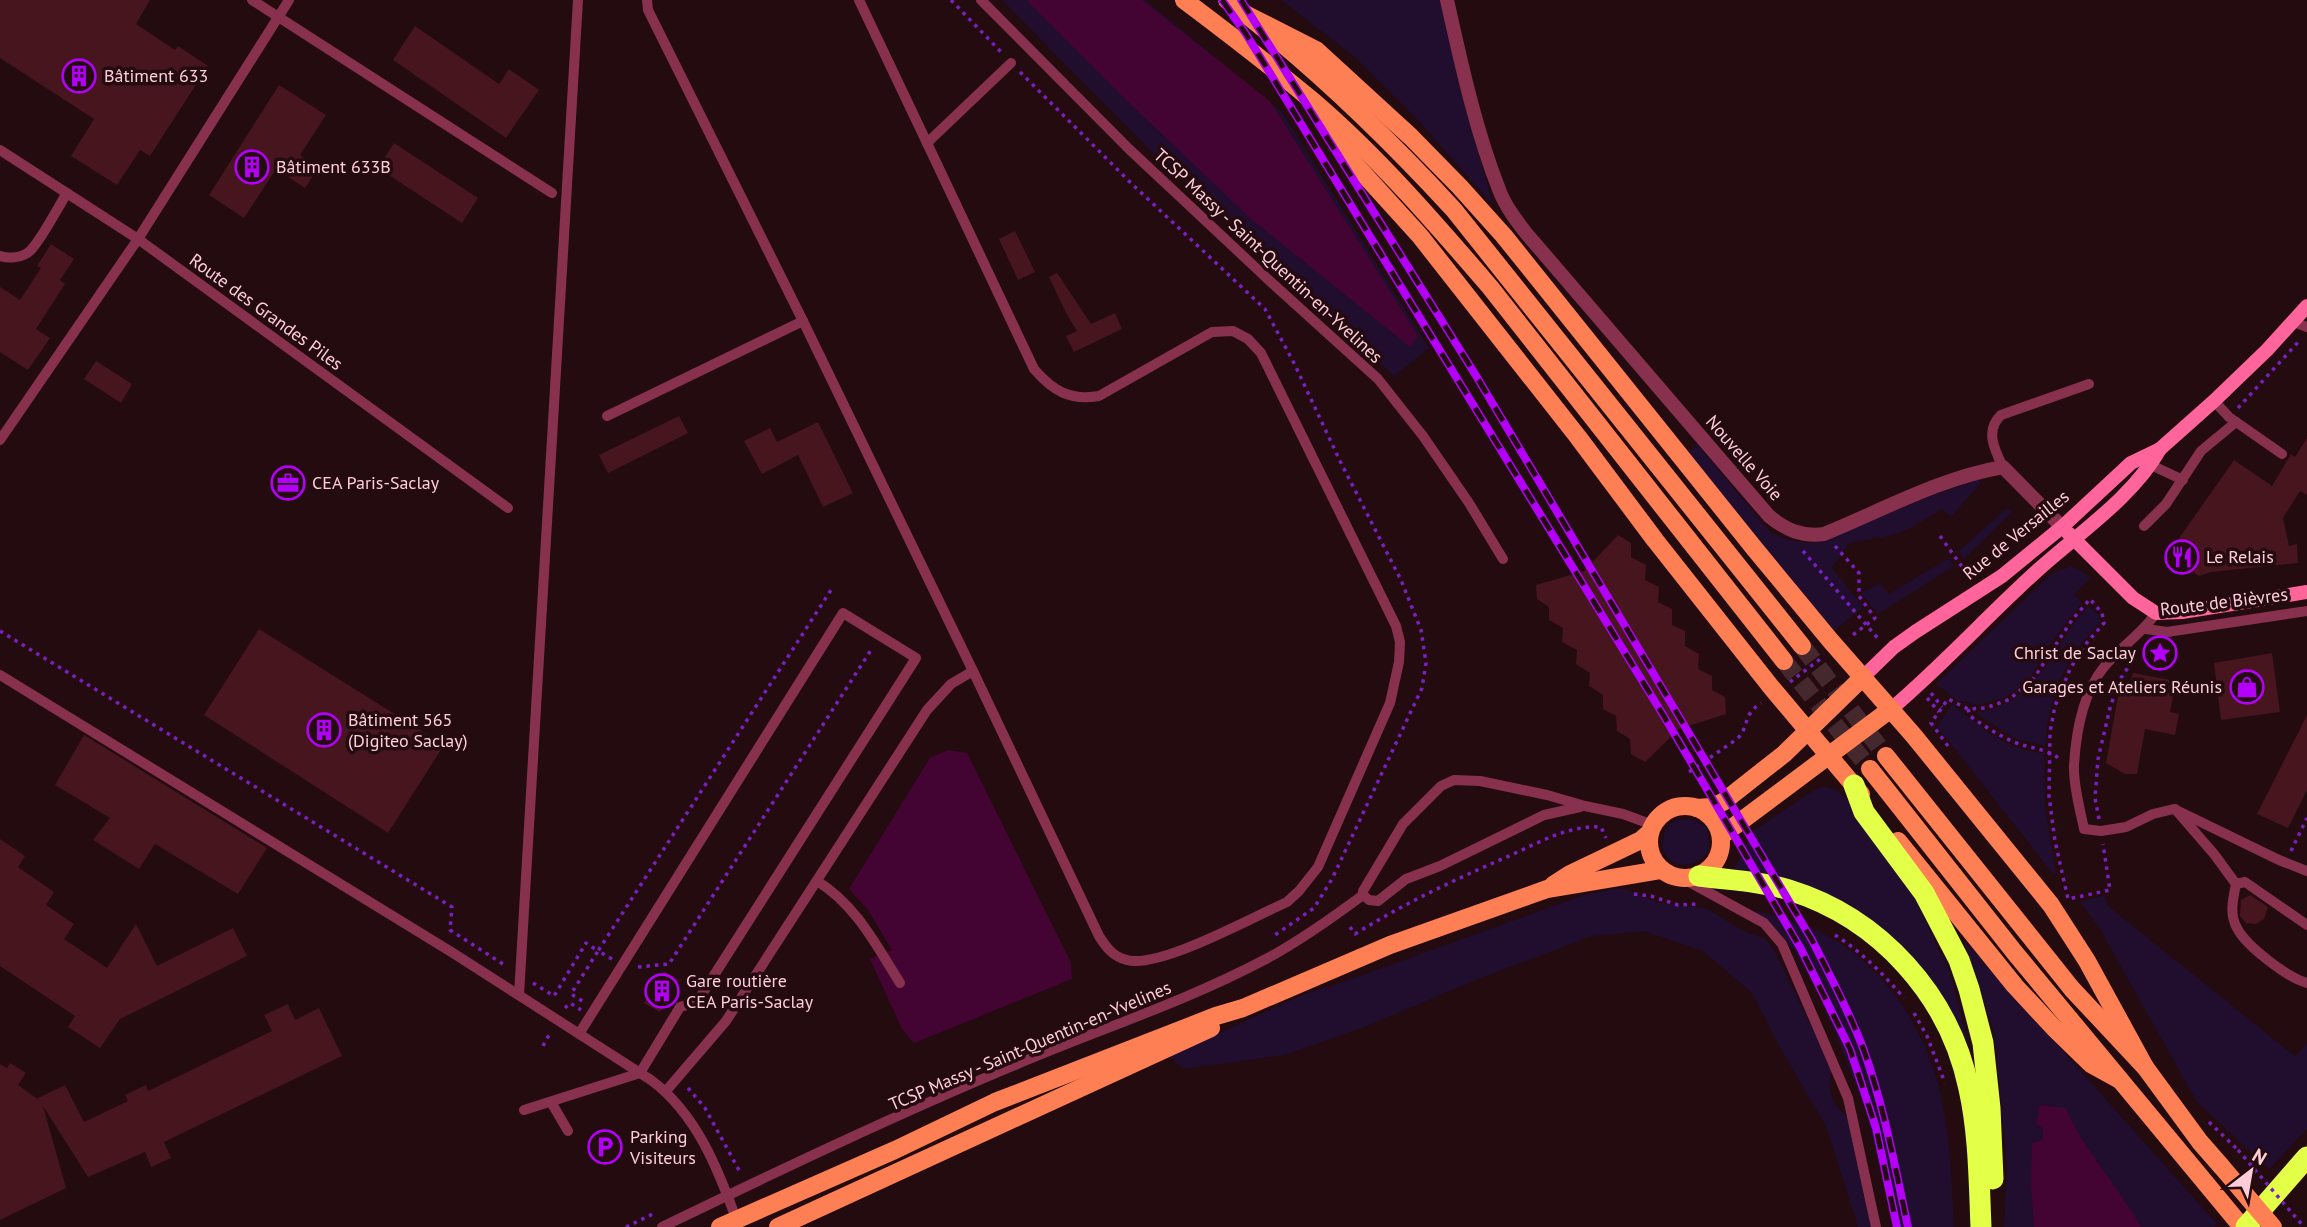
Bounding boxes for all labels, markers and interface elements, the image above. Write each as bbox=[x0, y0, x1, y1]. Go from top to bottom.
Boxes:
building icon: Bâtiment 633 bbox=[60, 57, 98, 95]
place label: Bâtiment 633 bbox=[104, 64, 208, 87]
street label: TCSP Massy - Saint-Quentin-en-Yvelines bbox=[1149, 143, 1388, 368]
building icon: Bâtiment 633B bbox=[233, 148, 271, 186]
place label: Bâtiment 633B bbox=[276, 155, 391, 178]
street label: Route des Grandes Piles bbox=[185, 248, 348, 375]
street label: Nouvelle Voie bbox=[1701, 410, 1788, 505]
office icon: CEA Paris-Saclay bbox=[269, 464, 307, 502]
place label: CEA Paris-Saclay bbox=[312, 471, 440, 494]
street label: Rue de Versailles bbox=[1958, 485, 2074, 585]
restaurant icon: Le Relais bbox=[2163, 538, 2201, 576]
place label: Le Relais bbox=[2206, 545, 2274, 568]
street label: Route de Bièvres bbox=[2159, 582, 2289, 621]
place icon: Christ de Saclay bbox=[2141, 634, 2179, 672]
place label: Christ de Saclay bbox=[2014, 641, 2137, 664]
shop icon: Garages et Ateliers Réunis bbox=[2228, 668, 2266, 706]
place label: Garages et Ateliers Réunis bbox=[2022, 675, 2222, 698]
place label: Bâtiment 565 (Digiteo Saclay) bbox=[348, 708, 468, 752]
building icon: Bâtiment 565 (Digiteo Saclay) bbox=[305, 711, 343, 749]
place label: Gare routière CEA Paris-Saclay bbox=[686, 969, 814, 1013]
building icon: Gare routière CEA Paris-Saclay bbox=[643, 972, 681, 1010]
street label: TCSP Massy - Saint-Quentin-en-Yvelines bbox=[885, 975, 1174, 1116]
place label: Parking Visiteurs bbox=[629, 1125, 696, 1169]
parking icon: Parking Visiteurs bbox=[586, 1128, 624, 1166]
north arrow bbox=[2216, 1136, 2286, 1206]
text: N bbox=[2248, 1143, 2271, 1170]

